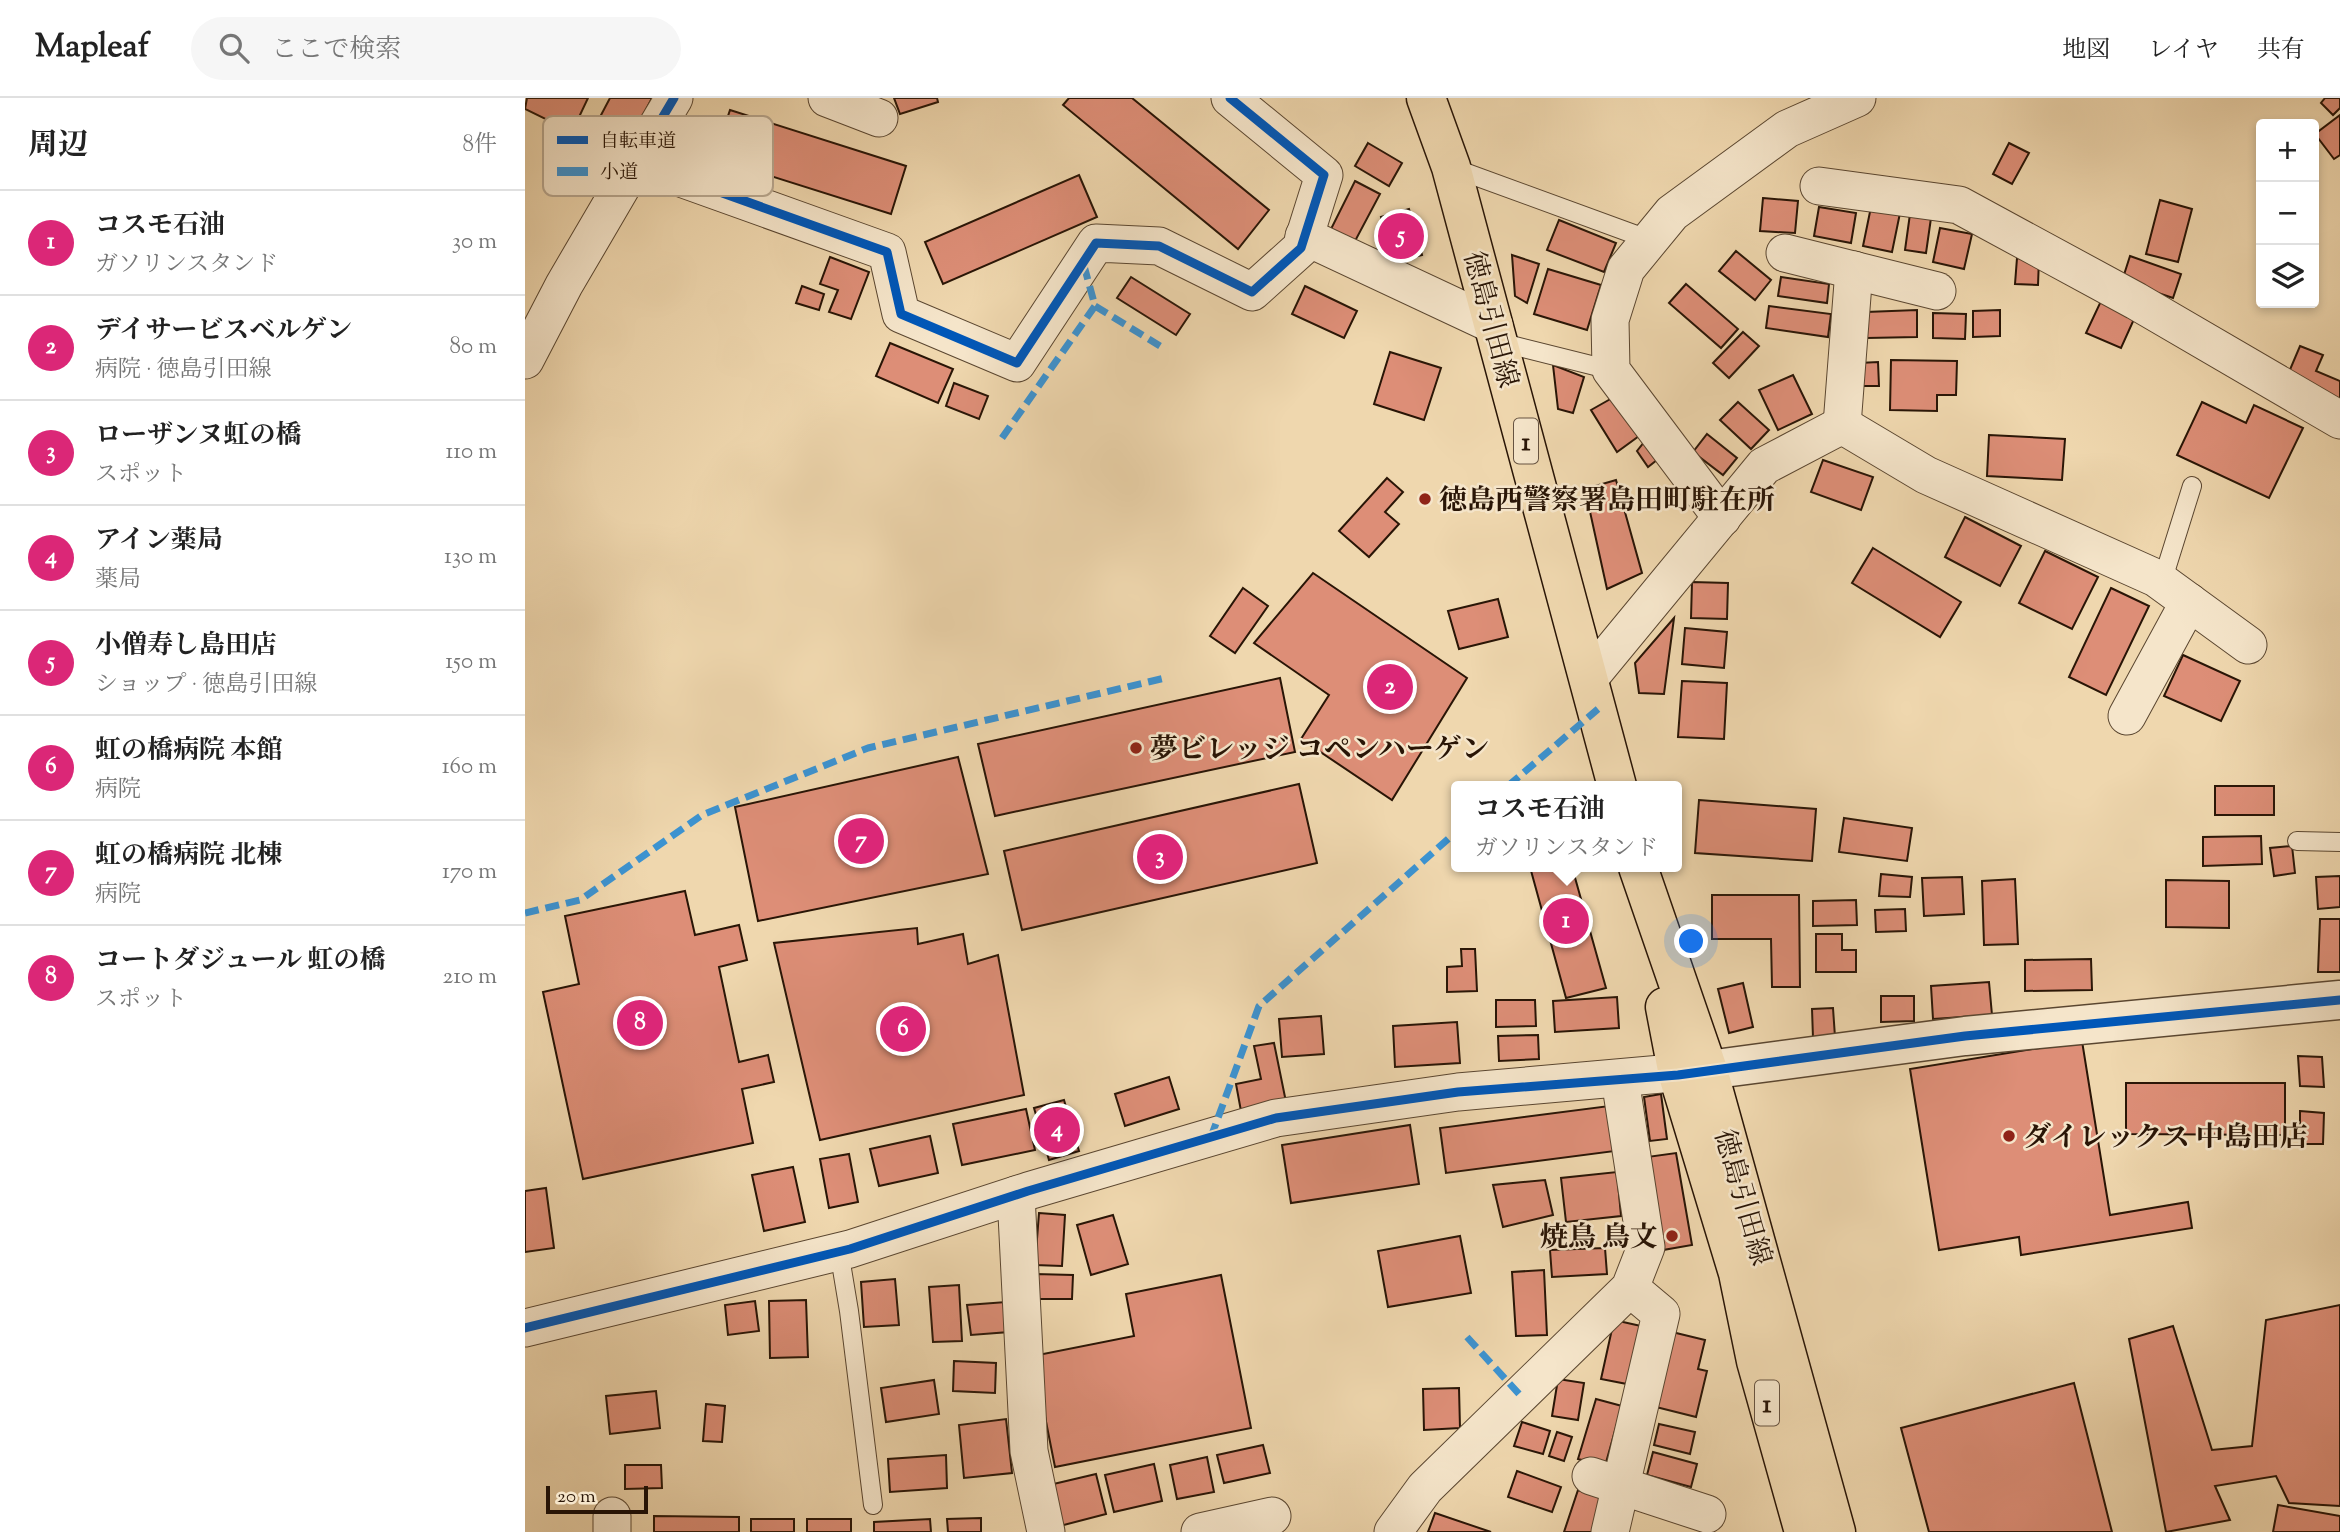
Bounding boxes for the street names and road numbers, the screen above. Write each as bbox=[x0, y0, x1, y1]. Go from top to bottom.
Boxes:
street label: 徳島引田線 bbox=[1452, 247, 1527, 393]
road number: 1 bbox=[1514, 418, 1538, 464]
street label: 徳島引田線 bbox=[1703, 1125, 1780, 1271]
road number: 1 bbox=[1755, 1380, 1779, 1426]

